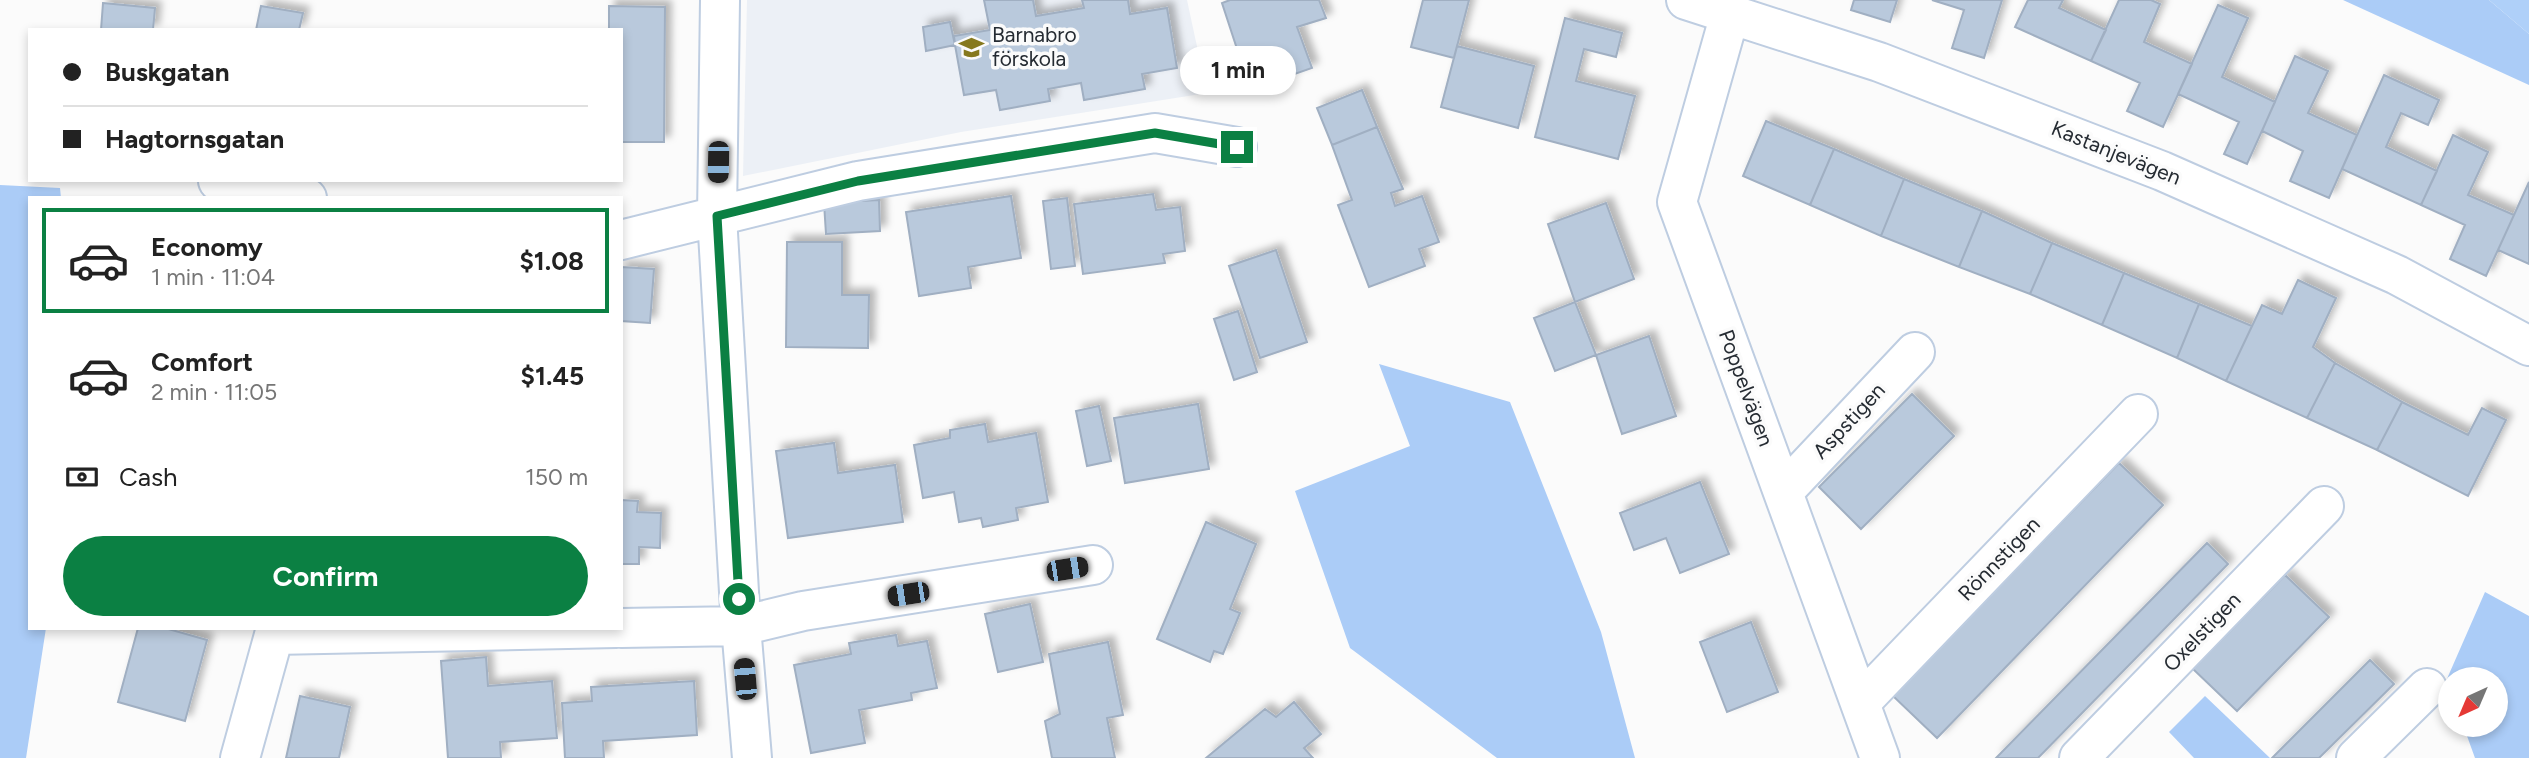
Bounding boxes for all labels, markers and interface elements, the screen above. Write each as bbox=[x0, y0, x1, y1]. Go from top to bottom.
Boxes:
place label: Barnabro förskola bbox=[992, 22, 1077, 71]
school or university icon: Barnabro förskola bbox=[958, 33, 986, 61]
callout: 1 min bbox=[1179, 46, 1295, 94]
text: Buskgatan bbox=[105, 56, 229, 88]
text: 1 min bbox=[1211, 56, 1265, 84]
street label: Kastanjevägen bbox=[2048, 115, 2185, 190]
text: Hagtornsgatan bbox=[105, 123, 284, 155]
route end bbox=[1221, 131, 1253, 163]
car bbox=[708, 141, 729, 183]
icon: car bbox=[67, 229, 130, 292]
text: Economy bbox=[151, 231, 263, 263]
text: $1.08 bbox=[519, 245, 584, 277]
text: 1 min · 11:04 bbox=[151, 263, 275, 291]
street label: Poppelvägen bbox=[1714, 326, 1779, 450]
icon: car bbox=[67, 344, 130, 407]
text: Comfort bbox=[151, 346, 253, 378]
text: $1.45 bbox=[521, 360, 584, 392]
text: 2 min · 11:05 bbox=[151, 378, 277, 406]
street label: Aspstigen bbox=[1807, 378, 1890, 464]
icon: cash bbox=[63, 458, 101, 496]
text: Cash bbox=[119, 461, 178, 493]
text: 150 m bbox=[525, 463, 588, 491]
street label: Rönnstigen bbox=[1953, 512, 2045, 606]
button: Confirm bbox=[63, 536, 588, 616]
car bbox=[1045, 555, 1090, 583]
car bbox=[886, 580, 931, 608]
route start bbox=[723, 583, 755, 615]
street label: Oxelstigen bbox=[2158, 587, 2245, 676]
car bbox=[733, 657, 758, 701]
north arrow bbox=[2438, 667, 2508, 737]
map controls bbox=[2438, 667, 2508, 737]

